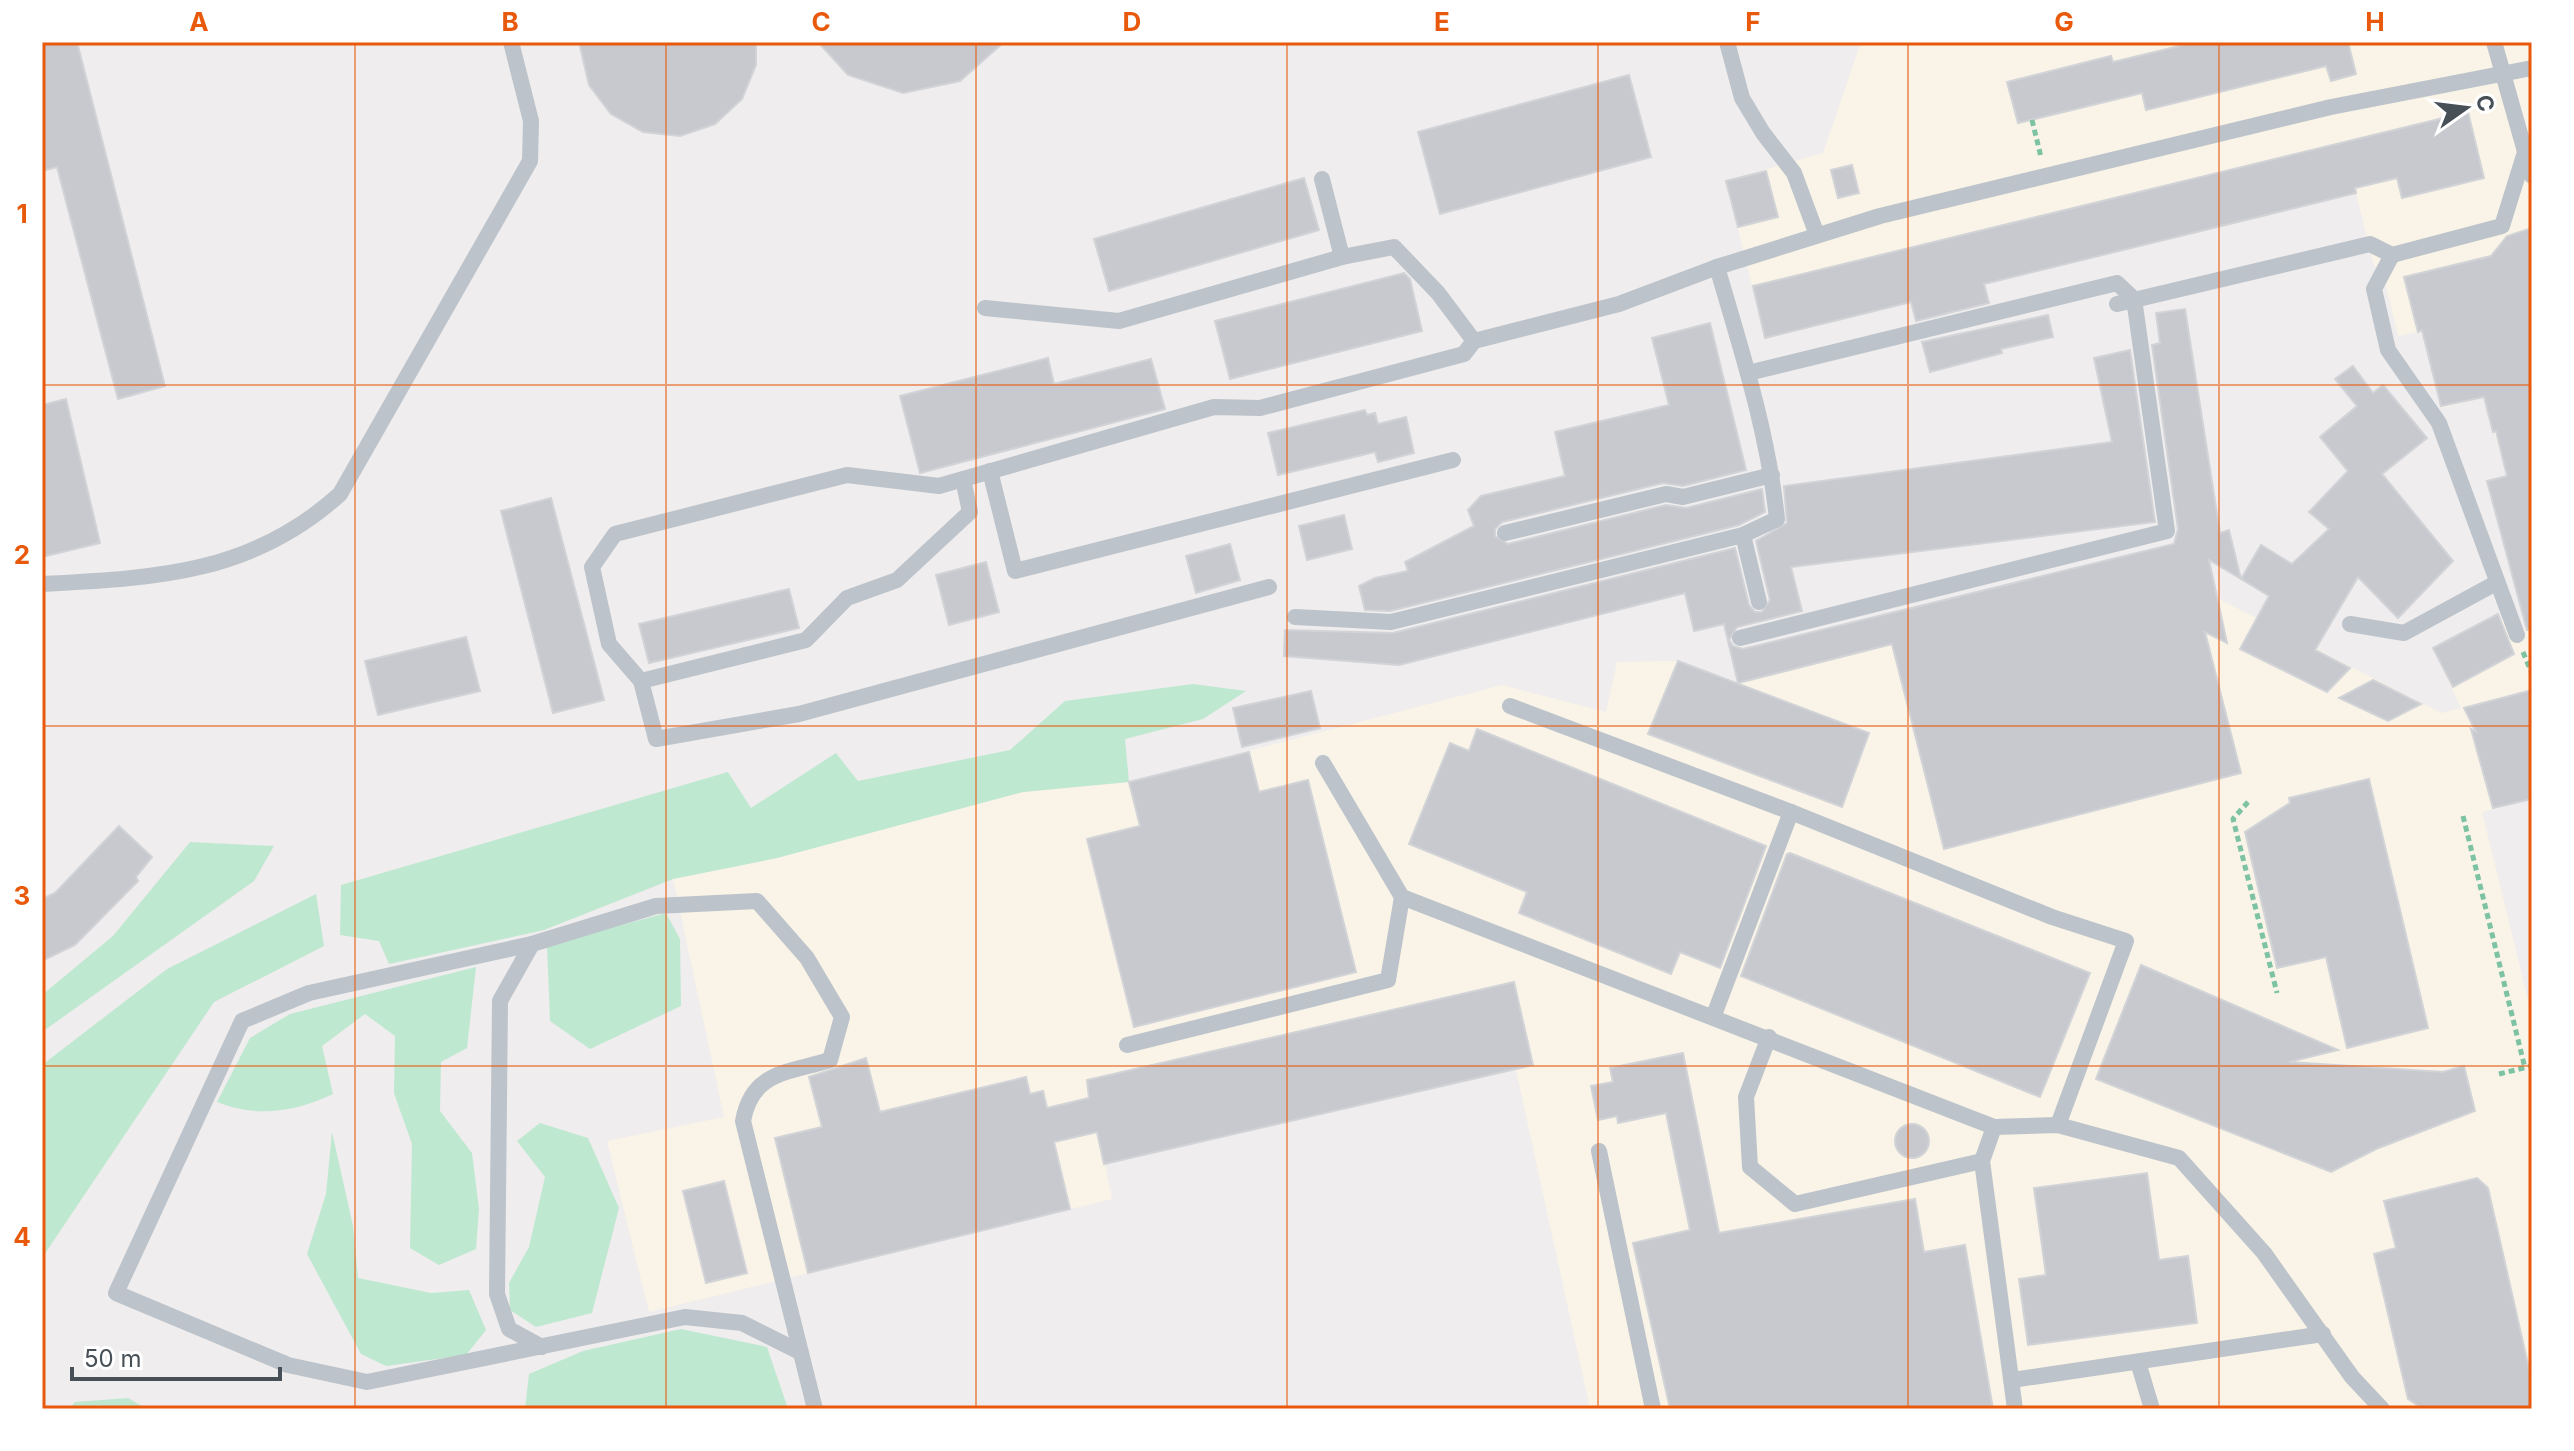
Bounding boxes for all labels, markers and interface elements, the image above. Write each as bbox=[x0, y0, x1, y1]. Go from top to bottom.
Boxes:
text: A bbox=[189, 6, 209, 37]
text: B bbox=[501, 6, 519, 37]
text: C bbox=[811, 6, 831, 37]
text: D bbox=[1123, 6, 1141, 37]
text: E bbox=[1434, 6, 1450, 37]
text: F bbox=[1745, 6, 1761, 37]
text: G bbox=[2054, 6, 2074, 37]
text: H bbox=[2365, 6, 2385, 37]
north arrow bbox=[2426, 68, 2506, 148]
text: С bbox=[2471, 92, 2500, 114]
text: 1 bbox=[16, 198, 28, 229]
text: 2 bbox=[14, 539, 30, 570]
text: 3 bbox=[14, 880, 30, 911]
text: 4 bbox=[13, 1221, 31, 1252]
scale bar bbox=[72, 1331, 280, 1381]
text: 50 m bbox=[84, 1344, 142, 1373]

